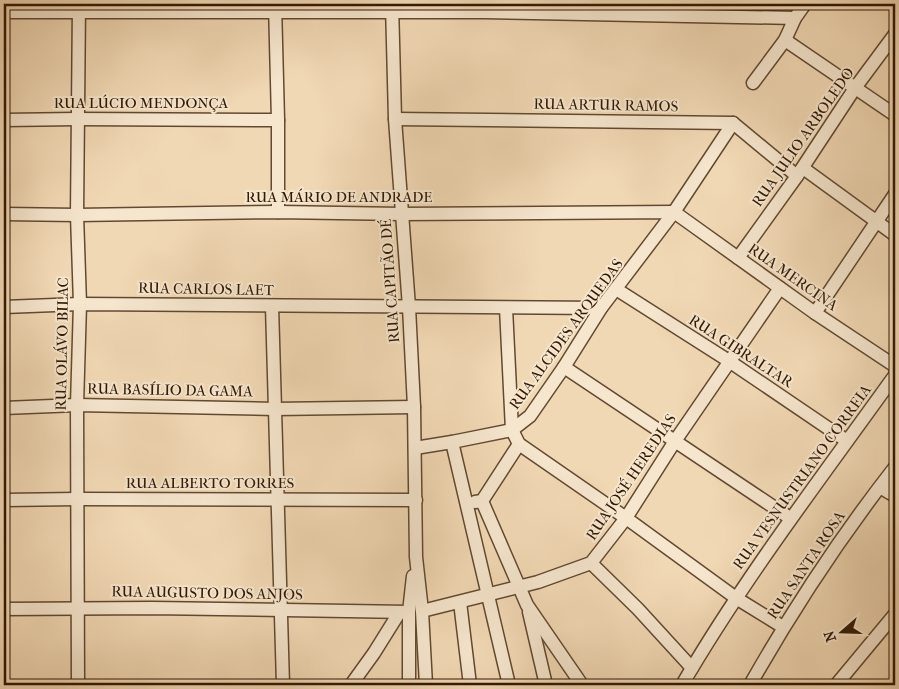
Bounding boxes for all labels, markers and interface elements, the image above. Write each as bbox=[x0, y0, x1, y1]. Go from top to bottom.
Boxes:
street label: RUA JULIO ARBOLEDO bbox=[748, 64, 858, 210]
street label: RUA LÚCIO MENDONÇA bbox=[54, 94, 229, 112]
street label: RUA ARTUR RAMOS bbox=[534, 95, 679, 115]
street label: RUA MÁRIO DE ANDRADE bbox=[245, 188, 433, 206]
street label: RUA CAPITÃO DÉ bbox=[377, 218, 403, 344]
street label: RUA MERCINA bbox=[745, 239, 841, 315]
street label: RUA ALCIDES ARQUEDAS bbox=[505, 255, 627, 413]
street label: RUA OLÁVO BILAC bbox=[52, 277, 72, 411]
street label: RUA CARLOS LAET bbox=[138, 279, 275, 299]
street label: RUA GIBRALTAR bbox=[686, 311, 797, 392]
street label: RUA BASÍLIO DA GAMA bbox=[87, 380, 253, 400]
street label: RUA VESNUSTRIANO CORREIA bbox=[729, 381, 875, 573]
street label: RUA JOSÉ HEREDIAS bbox=[582, 410, 680, 543]
street label: RUA ALBERTO TORRES bbox=[126, 474, 295, 492]
street label: RUA SANTA ROSA bbox=[763, 507, 849, 622]
street label: RUA AUGUSTO DOS ANJOS bbox=[111, 582, 303, 604]
north arrow bbox=[816, 606, 866, 656]
text: N bbox=[820, 628, 840, 644]

